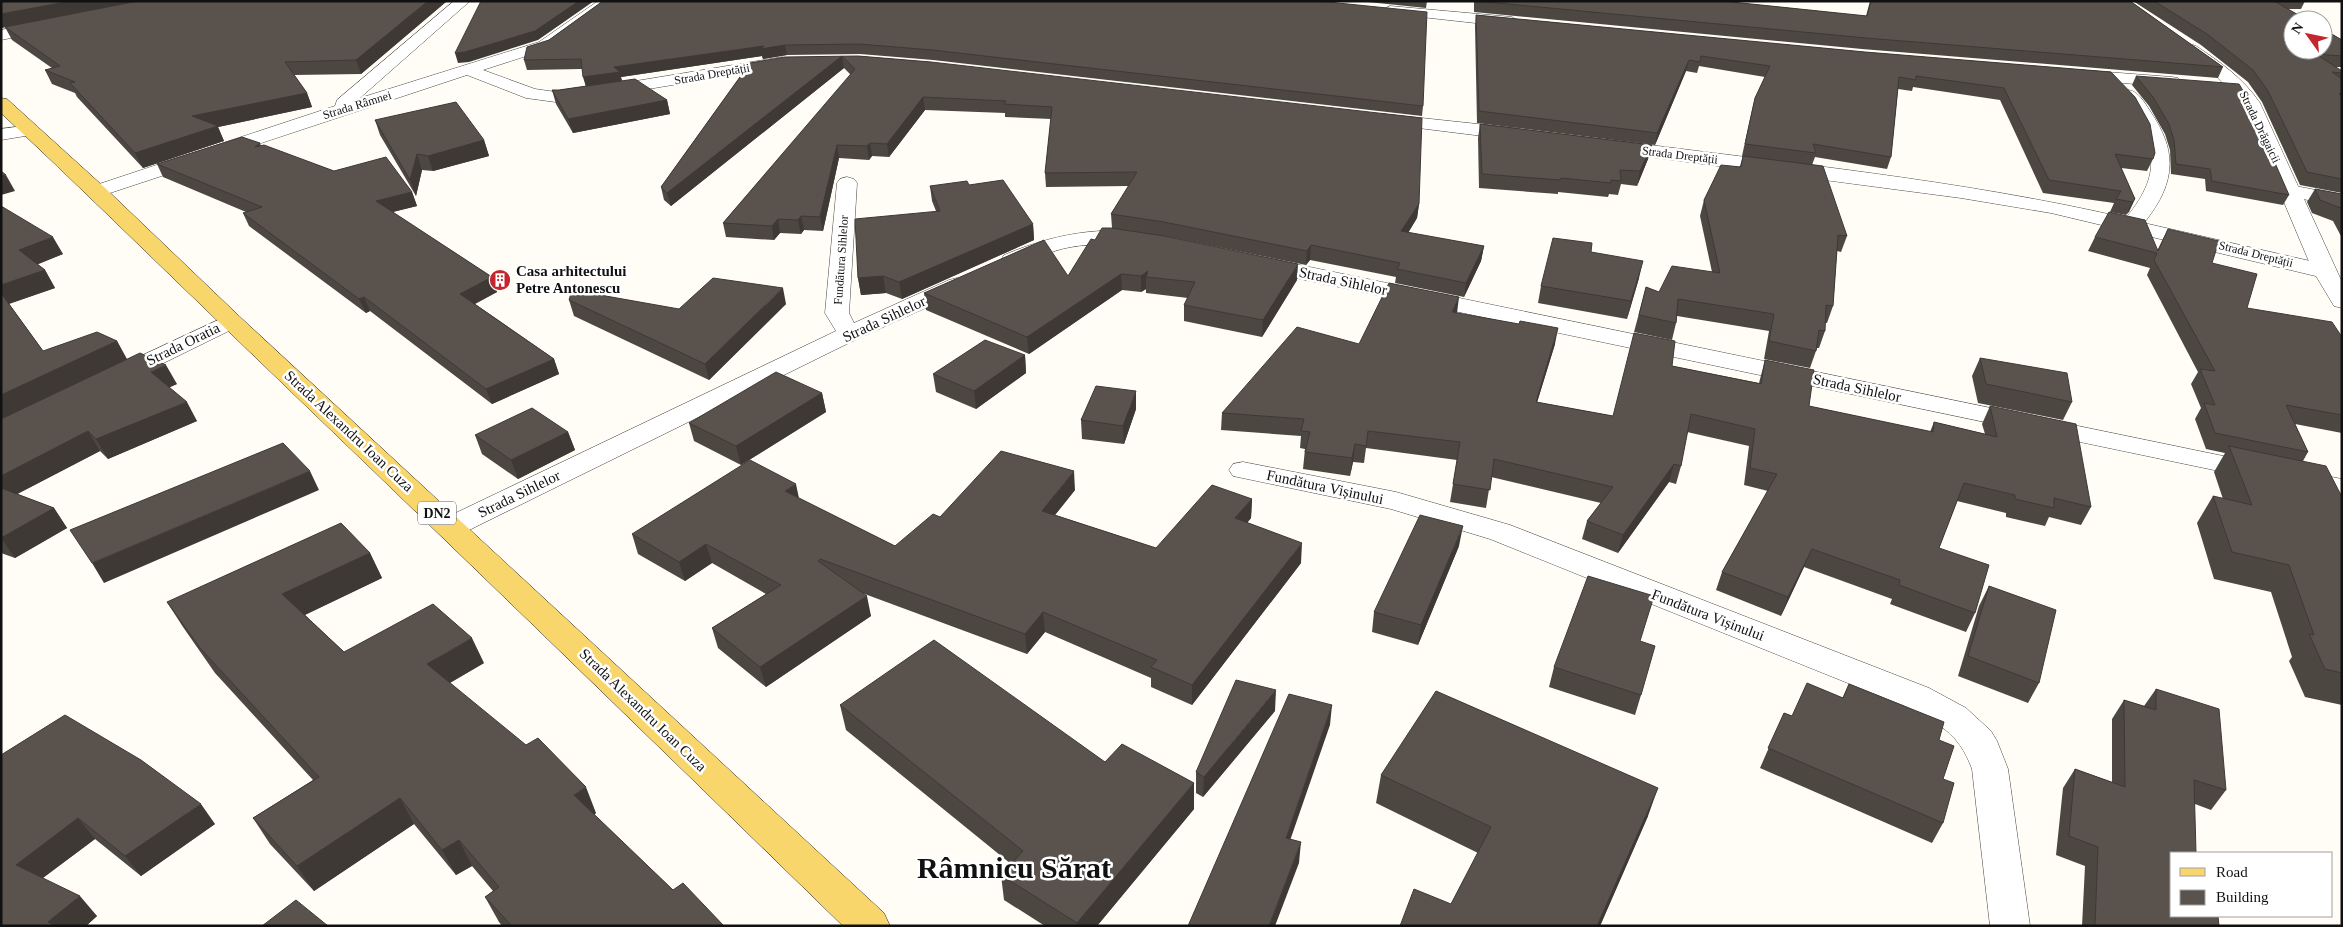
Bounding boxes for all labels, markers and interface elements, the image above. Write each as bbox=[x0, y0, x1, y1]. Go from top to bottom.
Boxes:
north arrow bbox=[2283, 10, 2333, 60]
text: N bbox=[2288, 20, 2307, 37]
street label: Strada Dreptății bbox=[673, 60, 751, 88]
street label: Strada Râmnei bbox=[321, 88, 394, 122]
street label: Strada Drăgaicii bbox=[2237, 89, 2284, 166]
street label: Strada Dreptății bbox=[1641, 143, 1719, 167]
street label: Fundătura Sihlelor bbox=[831, 215, 851, 305]
street label: Strada Dreptății bbox=[2217, 238, 2295, 270]
place label: Casa arhitectului Petre Antonescu bbox=[516, 263, 626, 296]
street label: Strada Sihlelor bbox=[1298, 264, 1388, 298]
building icon: Casa arhitectului Petre Antonescu bbox=[488, 268, 512, 292]
street label: Strada Sihlelor bbox=[840, 293, 928, 345]
street label: Strada Oratia bbox=[144, 319, 223, 369]
street label: Strada Alexandru Ioan Cuza bbox=[282, 367, 417, 495]
street label: Strada Sihlelor bbox=[1812, 371, 1902, 405]
street label: Strada Sihlelor bbox=[475, 467, 563, 521]
street label: Fundătura Vișinului bbox=[1265, 467, 1385, 508]
road number: DN2 bbox=[418, 502, 456, 524]
street label: Fundătura Vișinului bbox=[1649, 586, 1767, 645]
street label: Strada Alexandru Ioan Cuza bbox=[576, 645, 710, 775]
district label: Râmnicu Sărat bbox=[917, 851, 1111, 884]
legend bbox=[2170, 852, 2333, 917]
text: Road bbox=[2216, 864, 2248, 880]
text: Building bbox=[2216, 889, 2269, 905]

